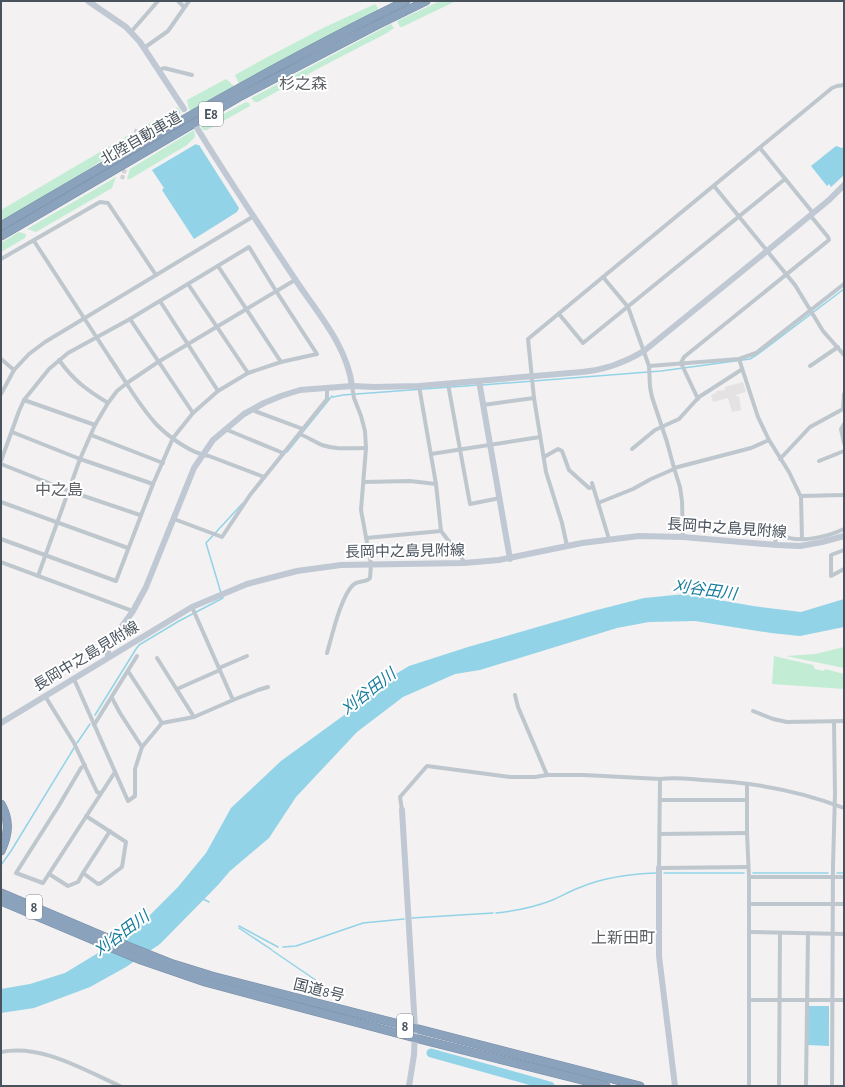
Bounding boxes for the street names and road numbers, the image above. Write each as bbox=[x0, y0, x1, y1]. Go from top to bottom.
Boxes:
road number: E8 bbox=[199, 102, 223, 126]
street label: 北陸自動車道 bbox=[98, 108, 184, 167]
street label: 長岡中之島見附線 bbox=[667, 515, 787, 540]
street label: 長岡中之島見附線 bbox=[345, 541, 465, 560]
street label: 長岡中之島見附線 bbox=[30, 617, 142, 694]
road number: 8 bbox=[26, 895, 42, 919]
street label: 国道8号 bbox=[292, 976, 346, 1004]
road number: 8 bbox=[397, 1014, 413, 1038]

